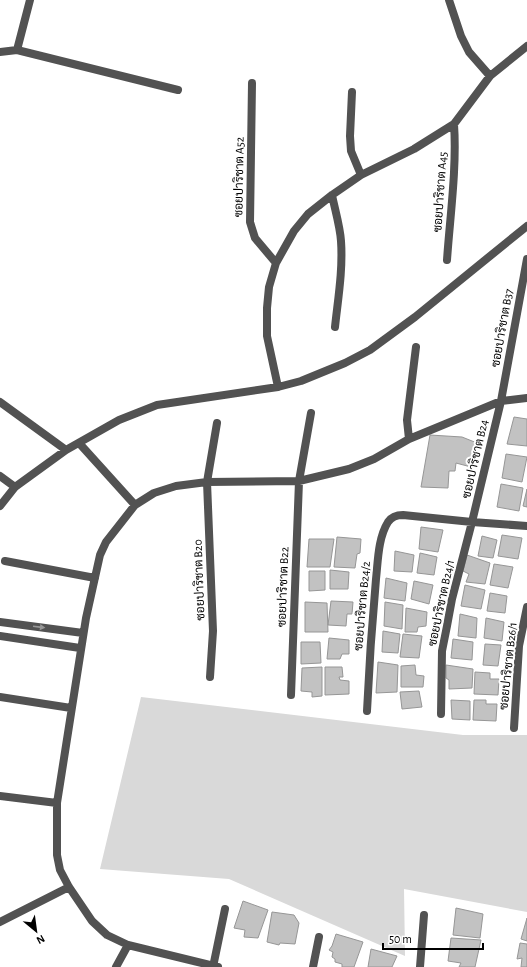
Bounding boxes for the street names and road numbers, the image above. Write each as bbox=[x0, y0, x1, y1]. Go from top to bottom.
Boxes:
street label: ซอยปาริชาต A52 bbox=[232, 136, 246, 217]
street label: ซอยปาริชาต A45 bbox=[431, 151, 449, 233]
street label: ซอยปาริชาต B37 bbox=[489, 288, 515, 368]
street label: ซอยปาริชาต B24 bbox=[460, 418, 490, 500]
street label: ซอยปาริชาต B20 bbox=[192, 539, 206, 621]
street label: ซอยปาริชาต B22 bbox=[276, 546, 290, 627]
street label: ซอยปาริชาต B24/1 bbox=[426, 559, 456, 647]
street label: ซอยปาริชาต B24/2 bbox=[352, 560, 372, 651]
street label: ซอยปาริชาต B26/1 bbox=[497, 621, 519, 711]

